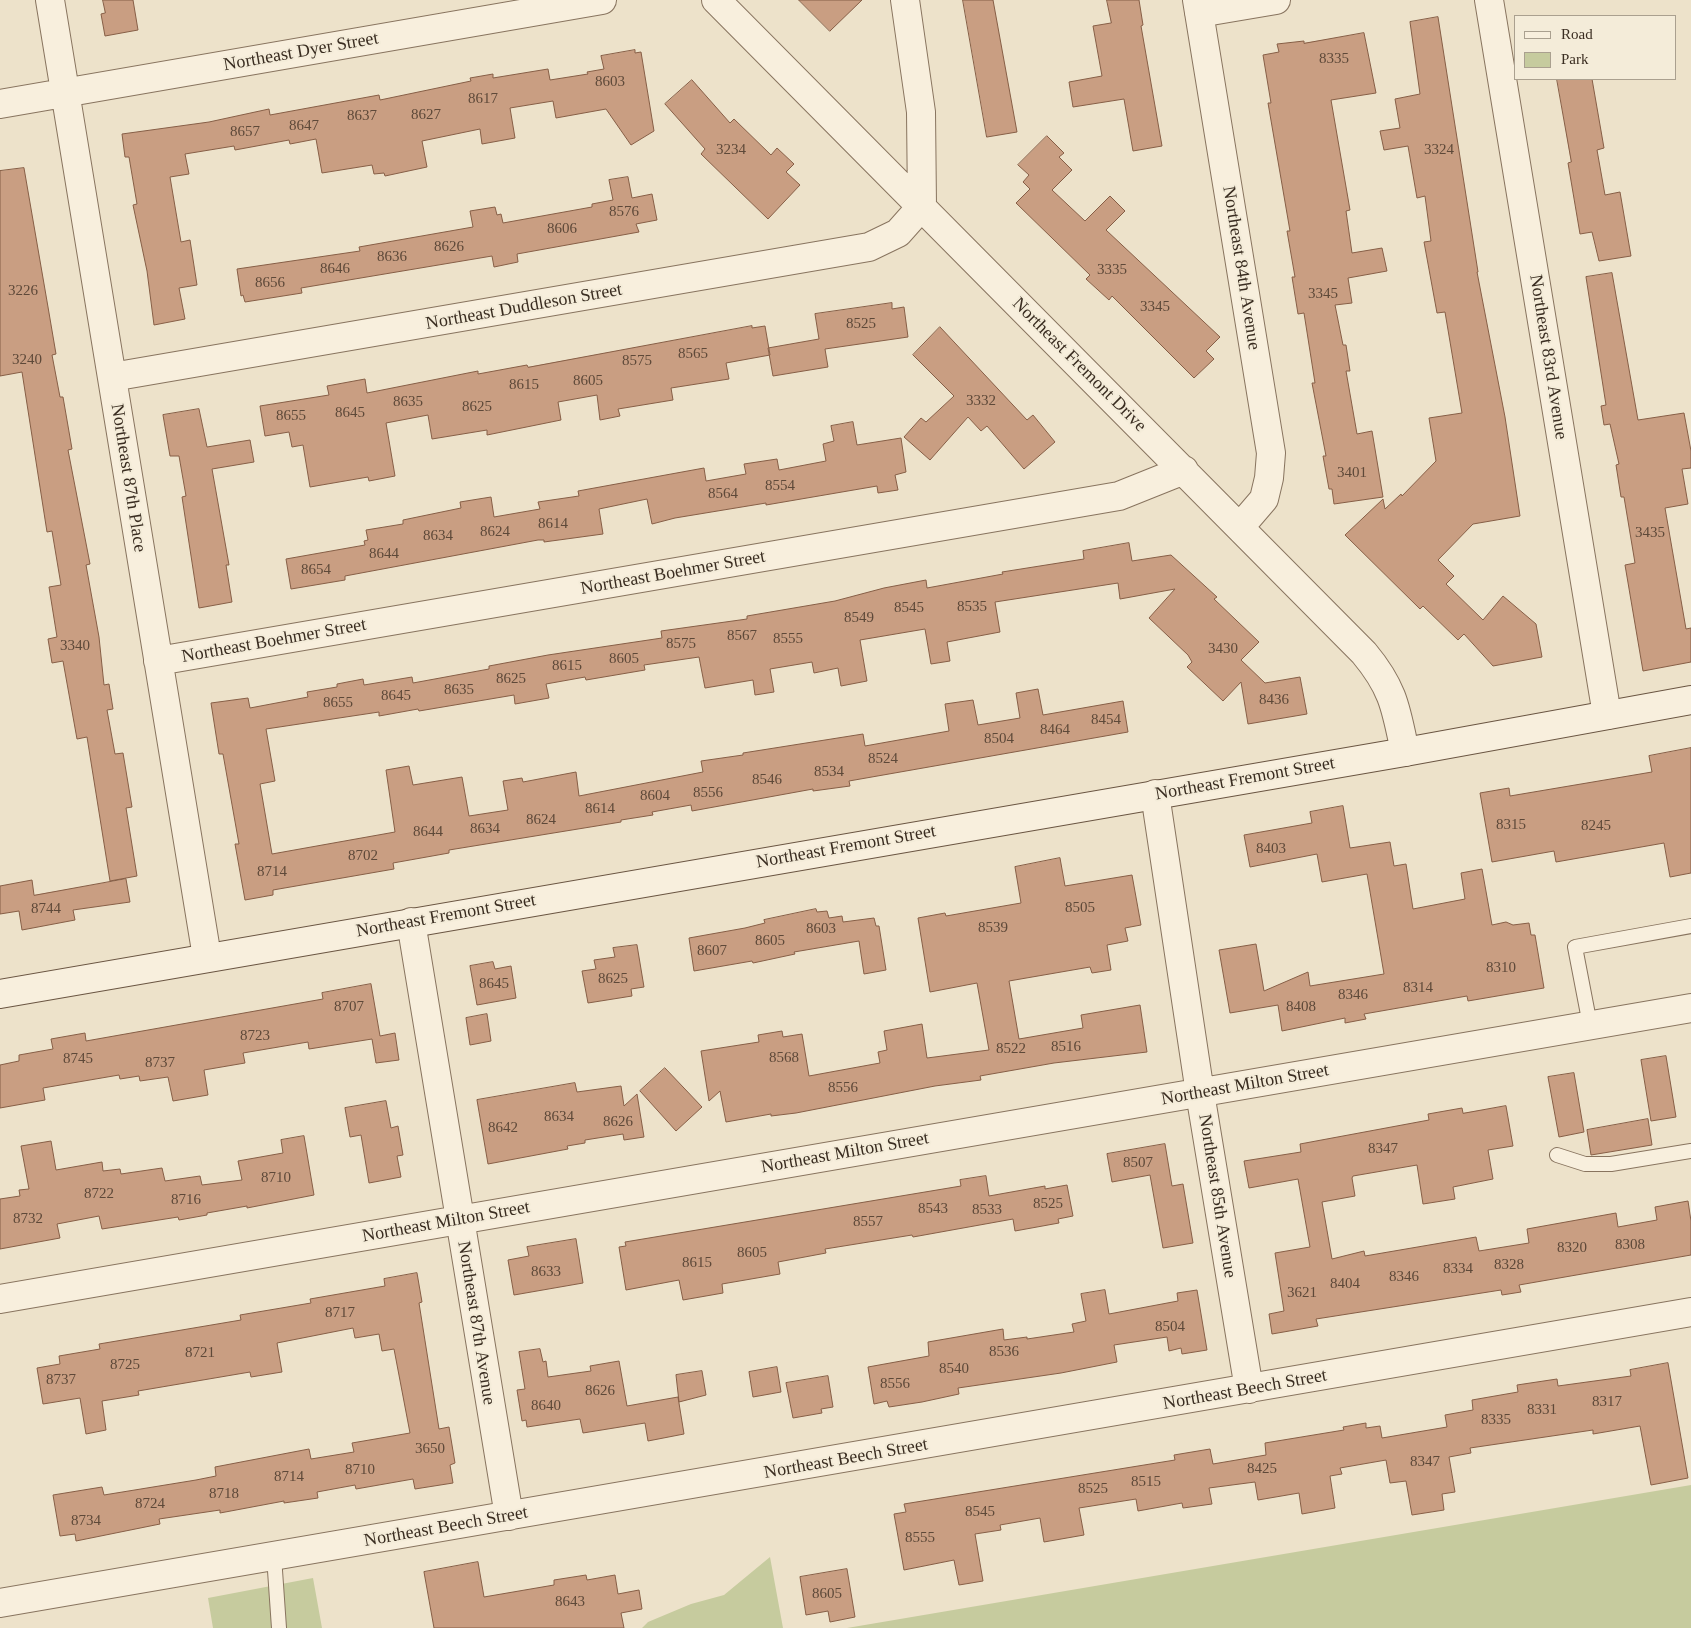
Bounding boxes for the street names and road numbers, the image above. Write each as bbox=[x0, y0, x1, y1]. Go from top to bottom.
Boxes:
street label: Northeast Dyer Street bbox=[222, 28, 380, 76]
street label: Northeast 84th Avenue bbox=[1217, 185, 1265, 351]
street label: Northeast 83rd Avenue bbox=[1524, 273, 1572, 441]
street label: Northeast Duddleson Street bbox=[424, 279, 624, 335]
street label: Northeast Fremont Drive bbox=[1007, 293, 1151, 437]
street label: Northeast 87th Place bbox=[106, 402, 150, 554]
street label: Northeast Boehmer Street bbox=[579, 546, 767, 600]
street label: Northeast Boehmer Street bbox=[180, 614, 368, 668]
street label: Northeast Fremont Street bbox=[1154, 753, 1336, 805]
street label: Northeast Fremont Street bbox=[755, 821, 937, 873]
street label: Northeast Fremont Street bbox=[355, 890, 537, 942]
street label: Northeast Milton Street bbox=[1159, 1060, 1331, 1110]
street label: Northeast 85th Avenue bbox=[1193, 1113, 1241, 1279]
street label: Northeast Milton Street bbox=[759, 1128, 931, 1178]
street label: Northeast Milton Street bbox=[360, 1197, 532, 1247]
street label: Northeast 87th Avenue bbox=[452, 1240, 500, 1406]
street label: Northeast Beech Street bbox=[1161, 1365, 1329, 1415]
street label: Northeast Beech Street bbox=[762, 1434, 930, 1484]
street label: Northeast Beech Street bbox=[362, 1502, 530, 1552]

